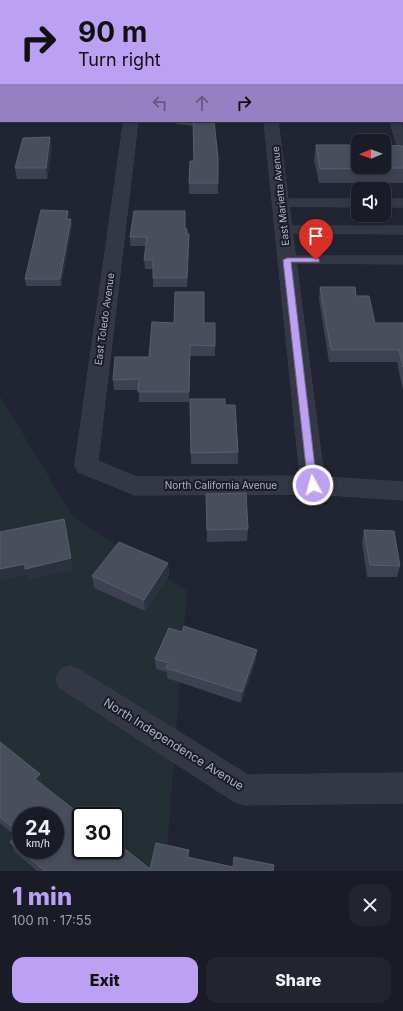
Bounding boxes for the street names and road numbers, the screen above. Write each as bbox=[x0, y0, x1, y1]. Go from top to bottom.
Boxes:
street label: East Marietta Avenue bbox=[269, 146, 291, 246]
street label: East Toledo Avenue bbox=[92, 272, 116, 366]
street label: North California Avenue bbox=[165, 479, 277, 491]
street label: North Independence Avenue bbox=[101, 695, 247, 793]

